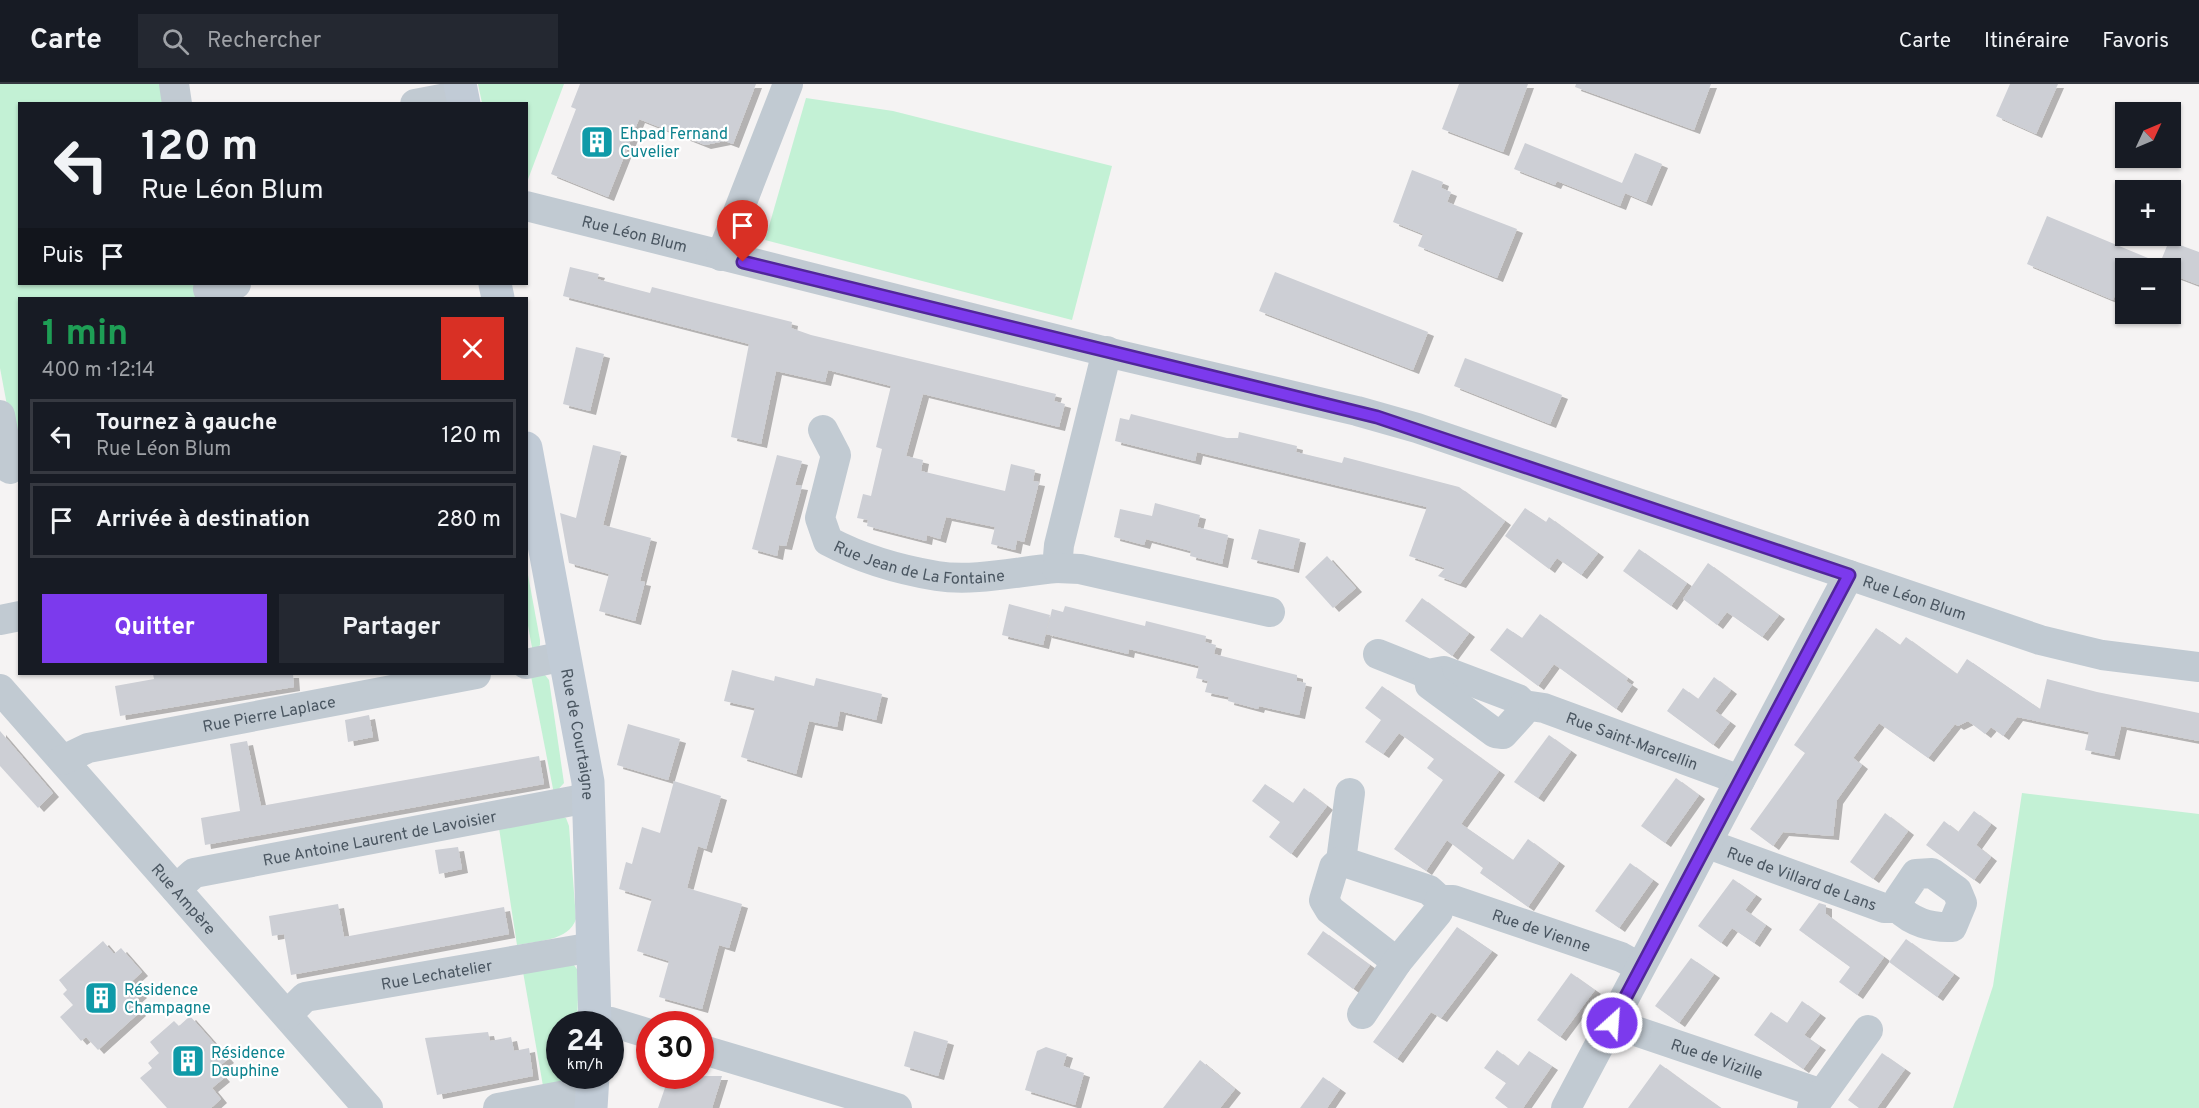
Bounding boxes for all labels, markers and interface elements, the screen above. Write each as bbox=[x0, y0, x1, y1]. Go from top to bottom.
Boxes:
search box bbox=[138, 14, 558, 68]
text: Carte bbox=[30, 23, 102, 59]
icon: search bbox=[159, 25, 192, 58]
text: Rechercher bbox=[207, 28, 321, 55]
text: Carte bbox=[1899, 28, 1951, 55]
text: Itinéraire bbox=[1984, 28, 2069, 55]
text: Favoris bbox=[2102, 28, 2169, 55]
north arrow bbox=[2115, 102, 2181, 168]
map controls bbox=[2115, 102, 2181, 324]
text: 120 m bbox=[141, 122, 258, 175]
building icon: Ehpad Fernand Cuvelier bbox=[579, 124, 615, 160]
place label: Ehpad Fernand Cuvelier bbox=[620, 125, 728, 163]
icon: left bbox=[42, 126, 120, 204]
text: Rue Léon Blum bbox=[141, 174, 324, 208]
button: + bbox=[2115, 180, 2181, 246]
pin bbox=[717, 200, 768, 262]
icon: arrive bbox=[726, 209, 759, 242]
street label: Rue Léon Blum bbox=[579, 212, 689, 258]
icon: arrive bbox=[96, 240, 129, 273]
text: Puis bbox=[42, 243, 84, 270]
button: − bbox=[2115, 258, 2181, 324]
text: 1 min bbox=[42, 312, 128, 358]
button: close bbox=[441, 317, 504, 380]
text: 400 m · 12:14 bbox=[42, 358, 155, 384]
text: Tournez à gauche bbox=[96, 410, 277, 437]
icon: left bbox=[45, 420, 78, 453]
text: 120 m bbox=[441, 423, 501, 450]
text: Rue Léon Blum bbox=[96, 437, 231, 463]
icon: arrive bbox=[45, 504, 78, 537]
text: Arrivée à destination bbox=[96, 507, 310, 534]
text: 280 m bbox=[436, 507, 501, 534]
street label: Rue Jean de La Fontaine bbox=[830, 537, 1006, 590]
street label: Rue Léon Blum bbox=[1860, 572, 1969, 626]
button: Quitter bbox=[42, 594, 267, 663]
button: Partager bbox=[279, 594, 504, 663]
street label: Rue de Courtaigne bbox=[555, 667, 597, 800]
street label: Rue Pierre Laplace bbox=[201, 693, 338, 738]
street label: Rue Saint-Marcellin bbox=[1563, 709, 1700, 776]
street label: Rue Antoine Laurent de Lavoisier bbox=[261, 808, 498, 872]
street label: Rue de Villard de Lans bbox=[1724, 844, 1879, 916]
street label: Rue Ampère bbox=[146, 860, 219, 940]
street label: Rue de Vienne bbox=[1489, 906, 1593, 958]
street label: Rue Lechatelier bbox=[380, 957, 494, 996]
building icon: Résidence Champagne bbox=[83, 980, 119, 1016]
place label: Résidence Champagne bbox=[124, 981, 211, 1019]
position arrow bbox=[1580, 991, 1644, 1055]
speed limit sign: 30 bbox=[636, 1011, 714, 1089]
text: 24 bbox=[566, 1024, 604, 1061]
street label: Rue de Vizille bbox=[1668, 1036, 1765, 1085]
building icon: Résidence Dauphine bbox=[170, 1043, 206, 1079]
place label: Résidence Dauphine bbox=[211, 1044, 285, 1082]
text: km/h bbox=[567, 1056, 603, 1075]

